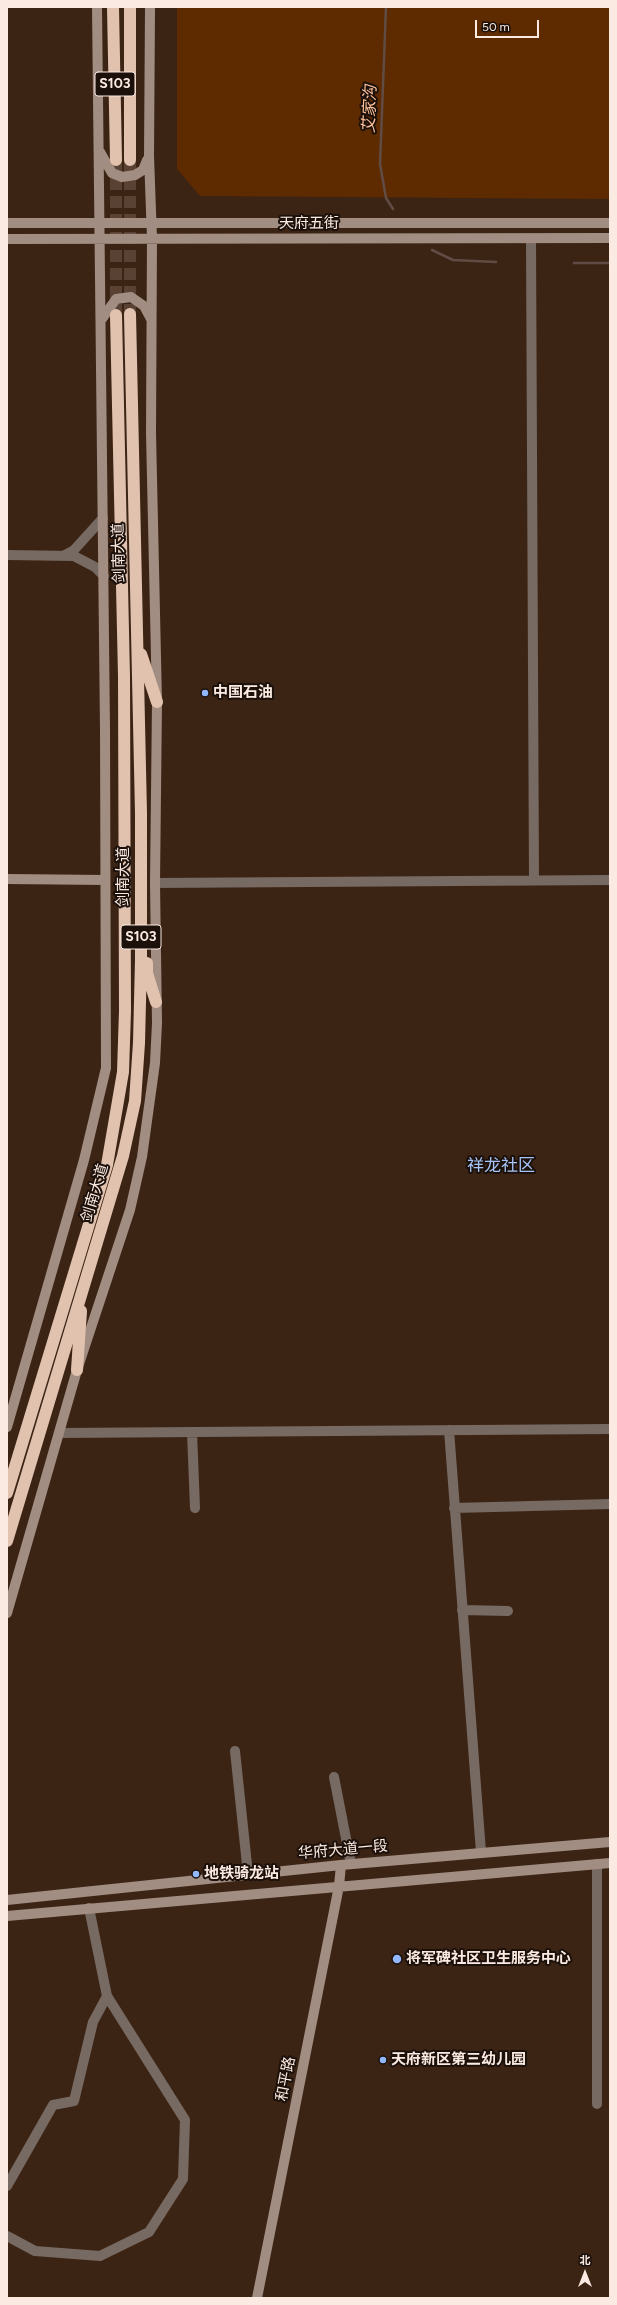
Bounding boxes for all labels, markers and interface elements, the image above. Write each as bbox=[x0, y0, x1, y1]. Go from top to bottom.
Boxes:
scale bar bbox=[477, 12, 541, 38]
text: 50 m bbox=[482, 20, 510, 34]
road number: S103 bbox=[95, 72, 135, 96]
water label: 艾家沟 bbox=[360, 85, 380, 133]
street label: 天府五街 bbox=[279, 215, 339, 233]
street label: 剑南大道 bbox=[109, 523, 129, 583]
place label: 中国石油 bbox=[213, 684, 273, 702]
marker: 中国石油 bbox=[200, 688, 210, 698]
street label: 剑南大道 bbox=[115, 847, 133, 907]
road number: S103 bbox=[121, 925, 161, 949]
district label: 祥龙社区 bbox=[467, 1156, 535, 1176]
street label: 剑南大道 bbox=[78, 1162, 112, 1224]
street label: 华府大道一段 bbox=[297, 1837, 389, 1863]
place label: 地铁骑龙站 bbox=[204, 1865, 279, 1883]
marker: 地铁骑龙站 bbox=[191, 1869, 201, 1879]
place label: 将军碑社区卫生服务中心 bbox=[406, 1950, 571, 1968]
marker: 将军碑社区卫生服务中心 bbox=[391, 1953, 403, 1965]
place label: 天府新区第三幼儿园 bbox=[391, 2051, 526, 2069]
street label: 和平路 bbox=[273, 2055, 299, 2103]
marker: 天府新区第三幼儿园 bbox=[378, 2055, 388, 2065]
north arrow bbox=[565, 2253, 605, 2293]
text: 北 bbox=[580, 2254, 591, 2267]

